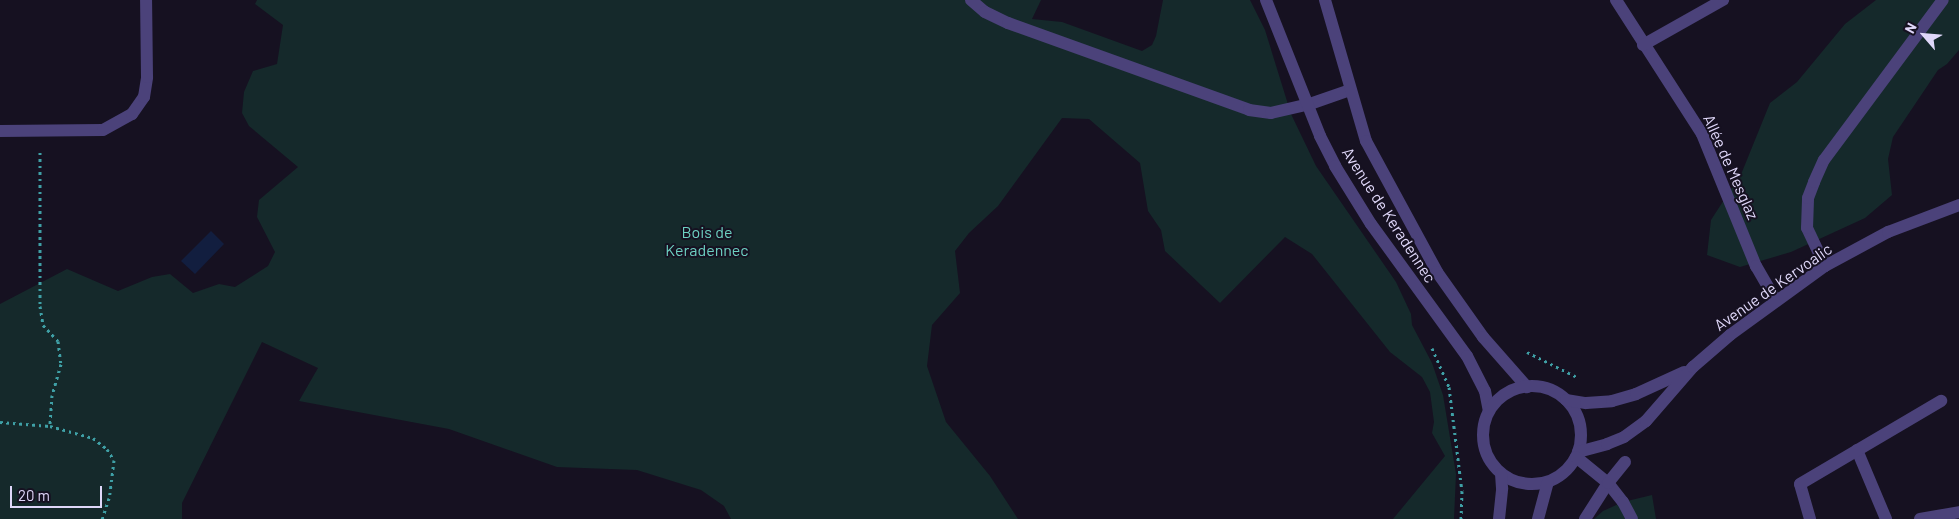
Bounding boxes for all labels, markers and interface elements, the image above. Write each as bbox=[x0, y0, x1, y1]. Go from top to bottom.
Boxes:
north arrow bbox=[1899, 10, 1949, 60]
text: N bbox=[1901, 20, 1920, 36]
street label: Allée de Mesglaz bbox=[1699, 112, 1763, 222]
street label: Avenue de Keradennec bbox=[1338, 144, 1440, 286]
park label: Bois de Keradennec bbox=[665, 222, 749, 260]
street label: Avenue de Kervoalic bbox=[1711, 239, 1835, 335]
scale bar bbox=[12, 476, 105, 508]
text: 20 m bbox=[18, 486, 50, 504]

